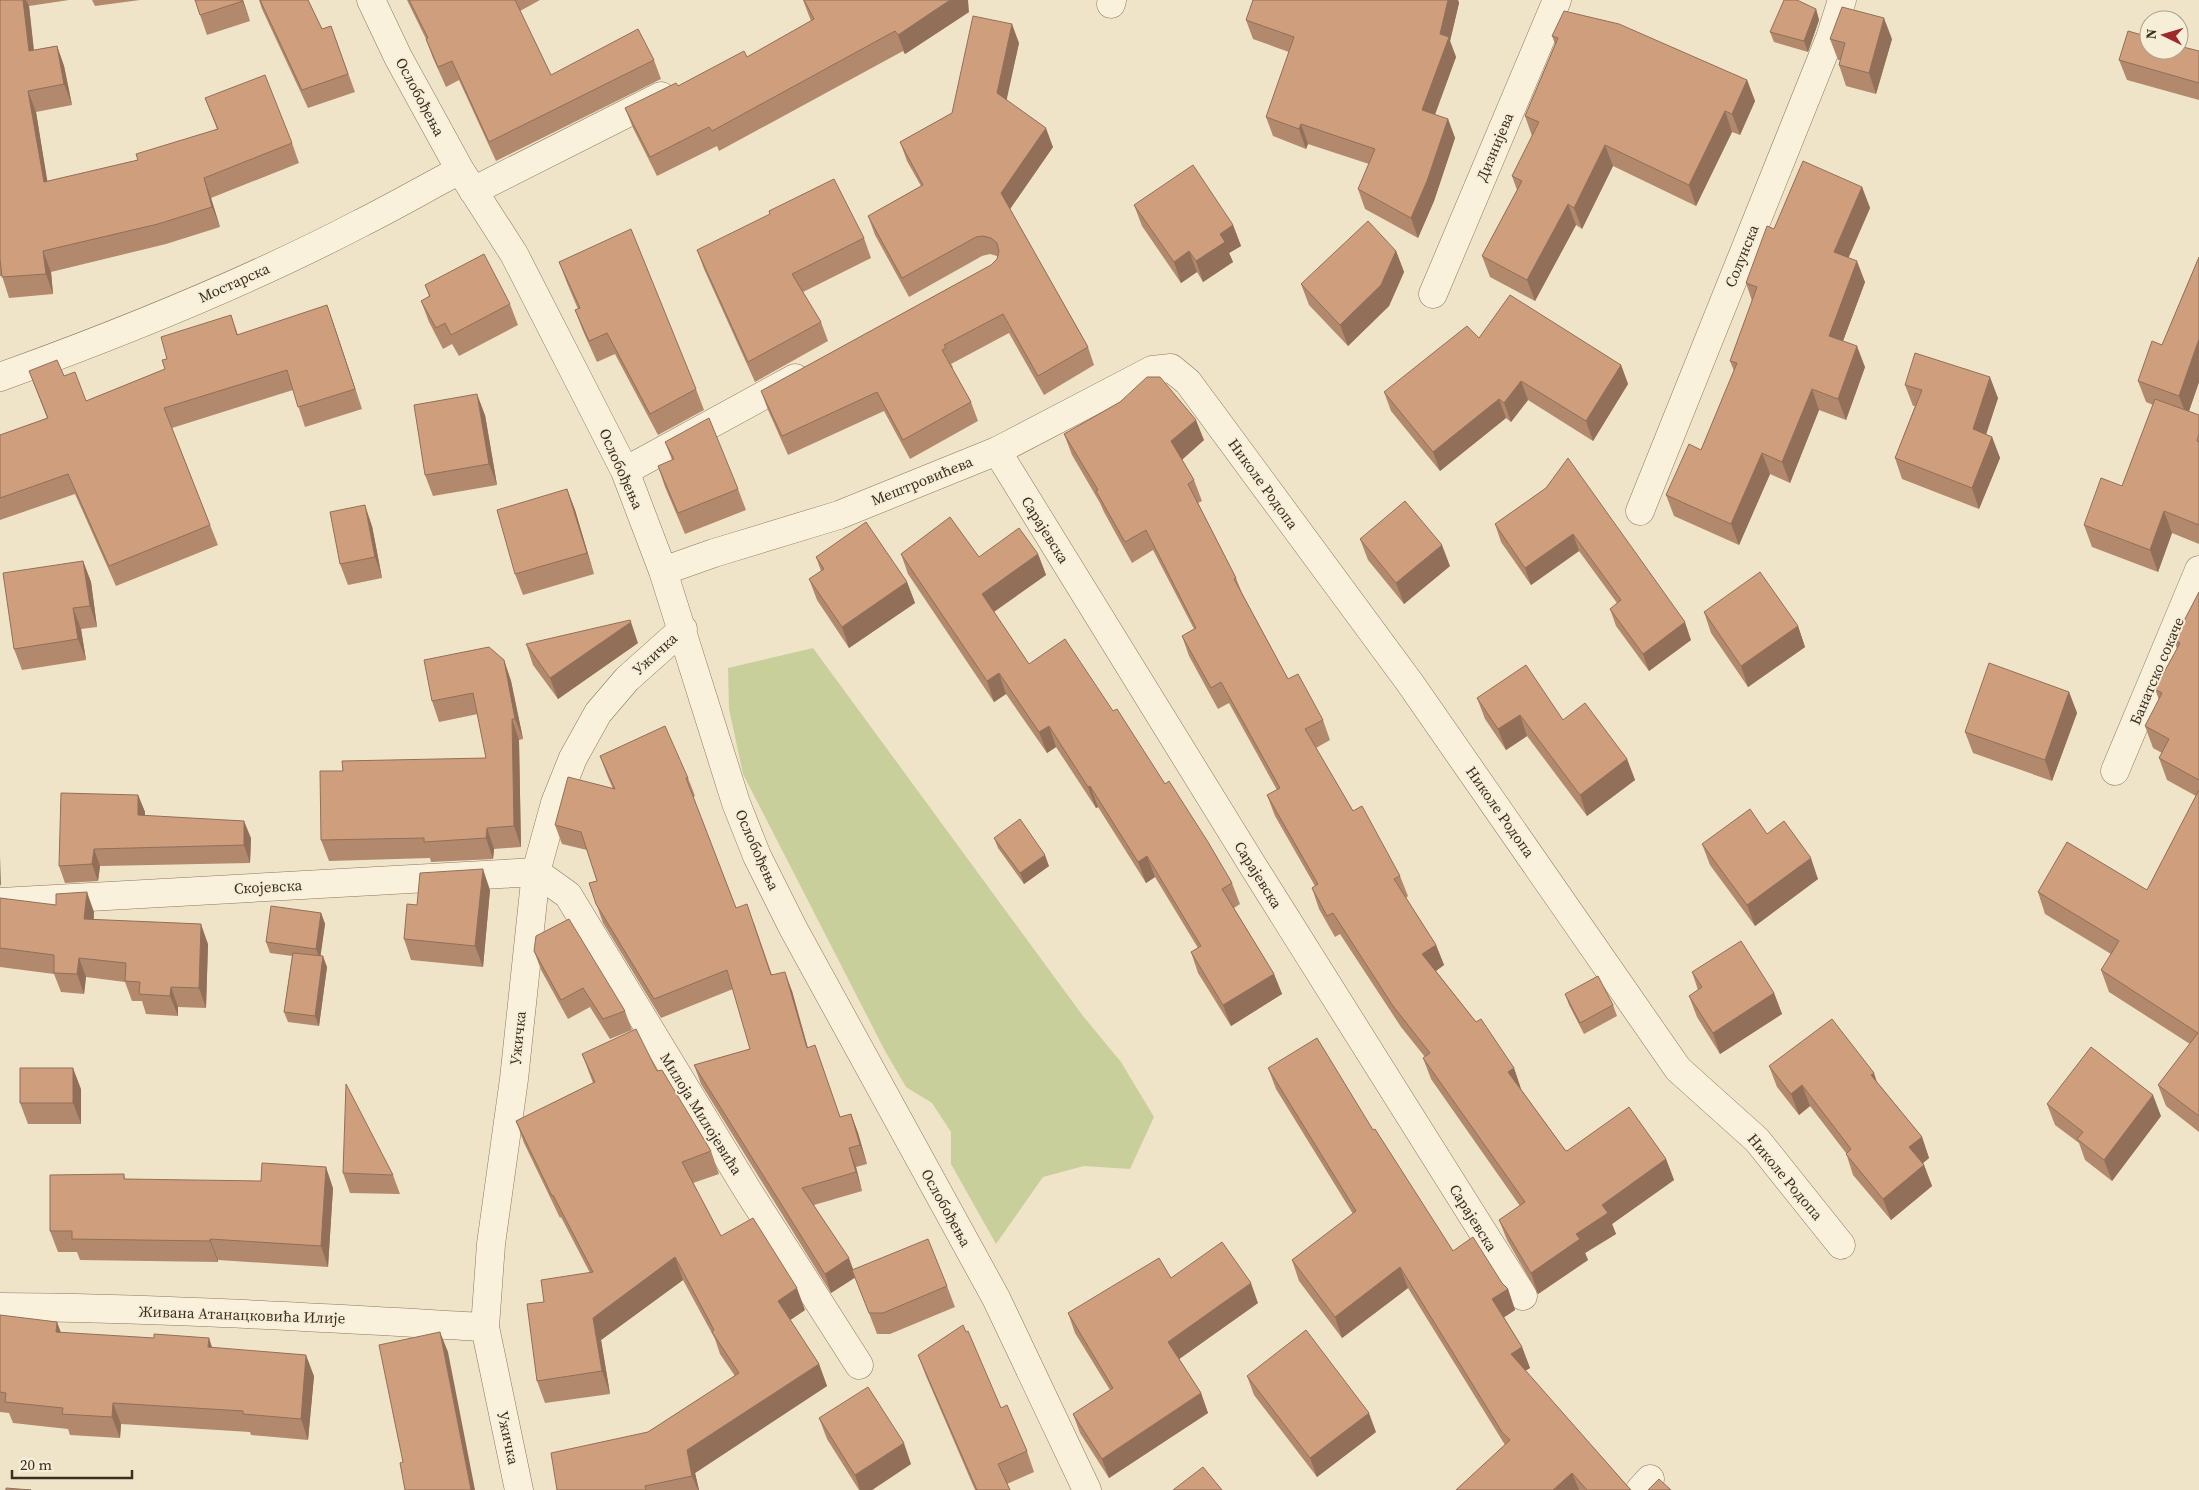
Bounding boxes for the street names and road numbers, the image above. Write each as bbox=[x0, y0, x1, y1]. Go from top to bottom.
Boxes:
street label: Ослобођења bbox=[391, 54, 450, 140]
street label: Дизнијева bbox=[1471, 109, 1519, 184]
street label: Солунска bbox=[1719, 221, 1764, 290]
street label: Мостарска bbox=[195, 257, 273, 308]
street label: Ослобођења bbox=[594, 425, 649, 513]
street label: Николе Родопа bbox=[1223, 434, 1304, 534]
street label: Мештровићева bbox=[868, 450, 976, 510]
street label: Сарајевска bbox=[1016, 492, 1075, 568]
street label: Банатско сокаче bbox=[2124, 613, 2189, 728]
street label: Ужичка bbox=[628, 627, 682, 680]
street label: Николе Родопа bbox=[1461, 762, 1540, 862]
street label: Ослобођења bbox=[730, 806, 785, 894]
street label: Сарајевска bbox=[1229, 837, 1288, 913]
street label: Скојевска bbox=[233, 874, 303, 899]
street label: Ужичка bbox=[504, 1010, 531, 1066]
street label: Милоја Милојевића bbox=[655, 1048, 748, 1179]
street label: Николе Родопа bbox=[1743, 1129, 1828, 1225]
street label: Ослобођења bbox=[916, 1165, 977, 1251]
street label: Сарајевска bbox=[1444, 1180, 1503, 1256]
street label: Живана Атанацковића Илије bbox=[138, 1300, 346, 1329]
street label: Ужичка bbox=[493, 1409, 524, 1467]

